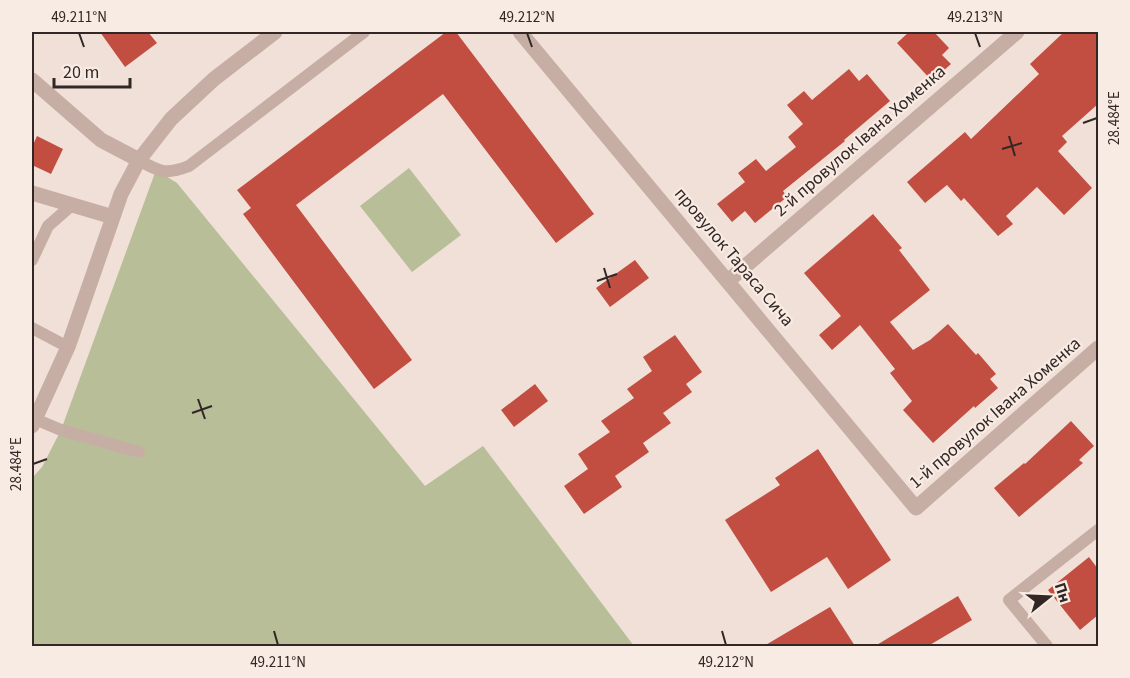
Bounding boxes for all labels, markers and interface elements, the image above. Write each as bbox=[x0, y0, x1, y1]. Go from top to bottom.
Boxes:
text: 49.211°N bbox=[51, 7, 107, 28]
text: 49.212°N bbox=[499, 7, 555, 28]
text: 49.213°N bbox=[947, 7, 1003, 28]
scale bar bbox=[54, 51, 130, 89]
street label: 2-й провулок Івана Хоменка bbox=[769, 59, 951, 223]
text: 20 m bbox=[63, 60, 99, 85]
text: 28.484°E bbox=[1104, 91, 1125, 145]
street label: провулок Тараса Сича bbox=[668, 182, 800, 332]
street label: 1-й провулок Івана Хоменка bbox=[904, 331, 1086, 495]
text: 28.484°E bbox=[6, 437, 27, 491]
north arrow bbox=[1019, 567, 1079, 627]
text: Пн bbox=[1049, 580, 1076, 606]
text: 49.211°N bbox=[250, 652, 306, 673]
text: 49.212°N bbox=[698, 652, 754, 673]

